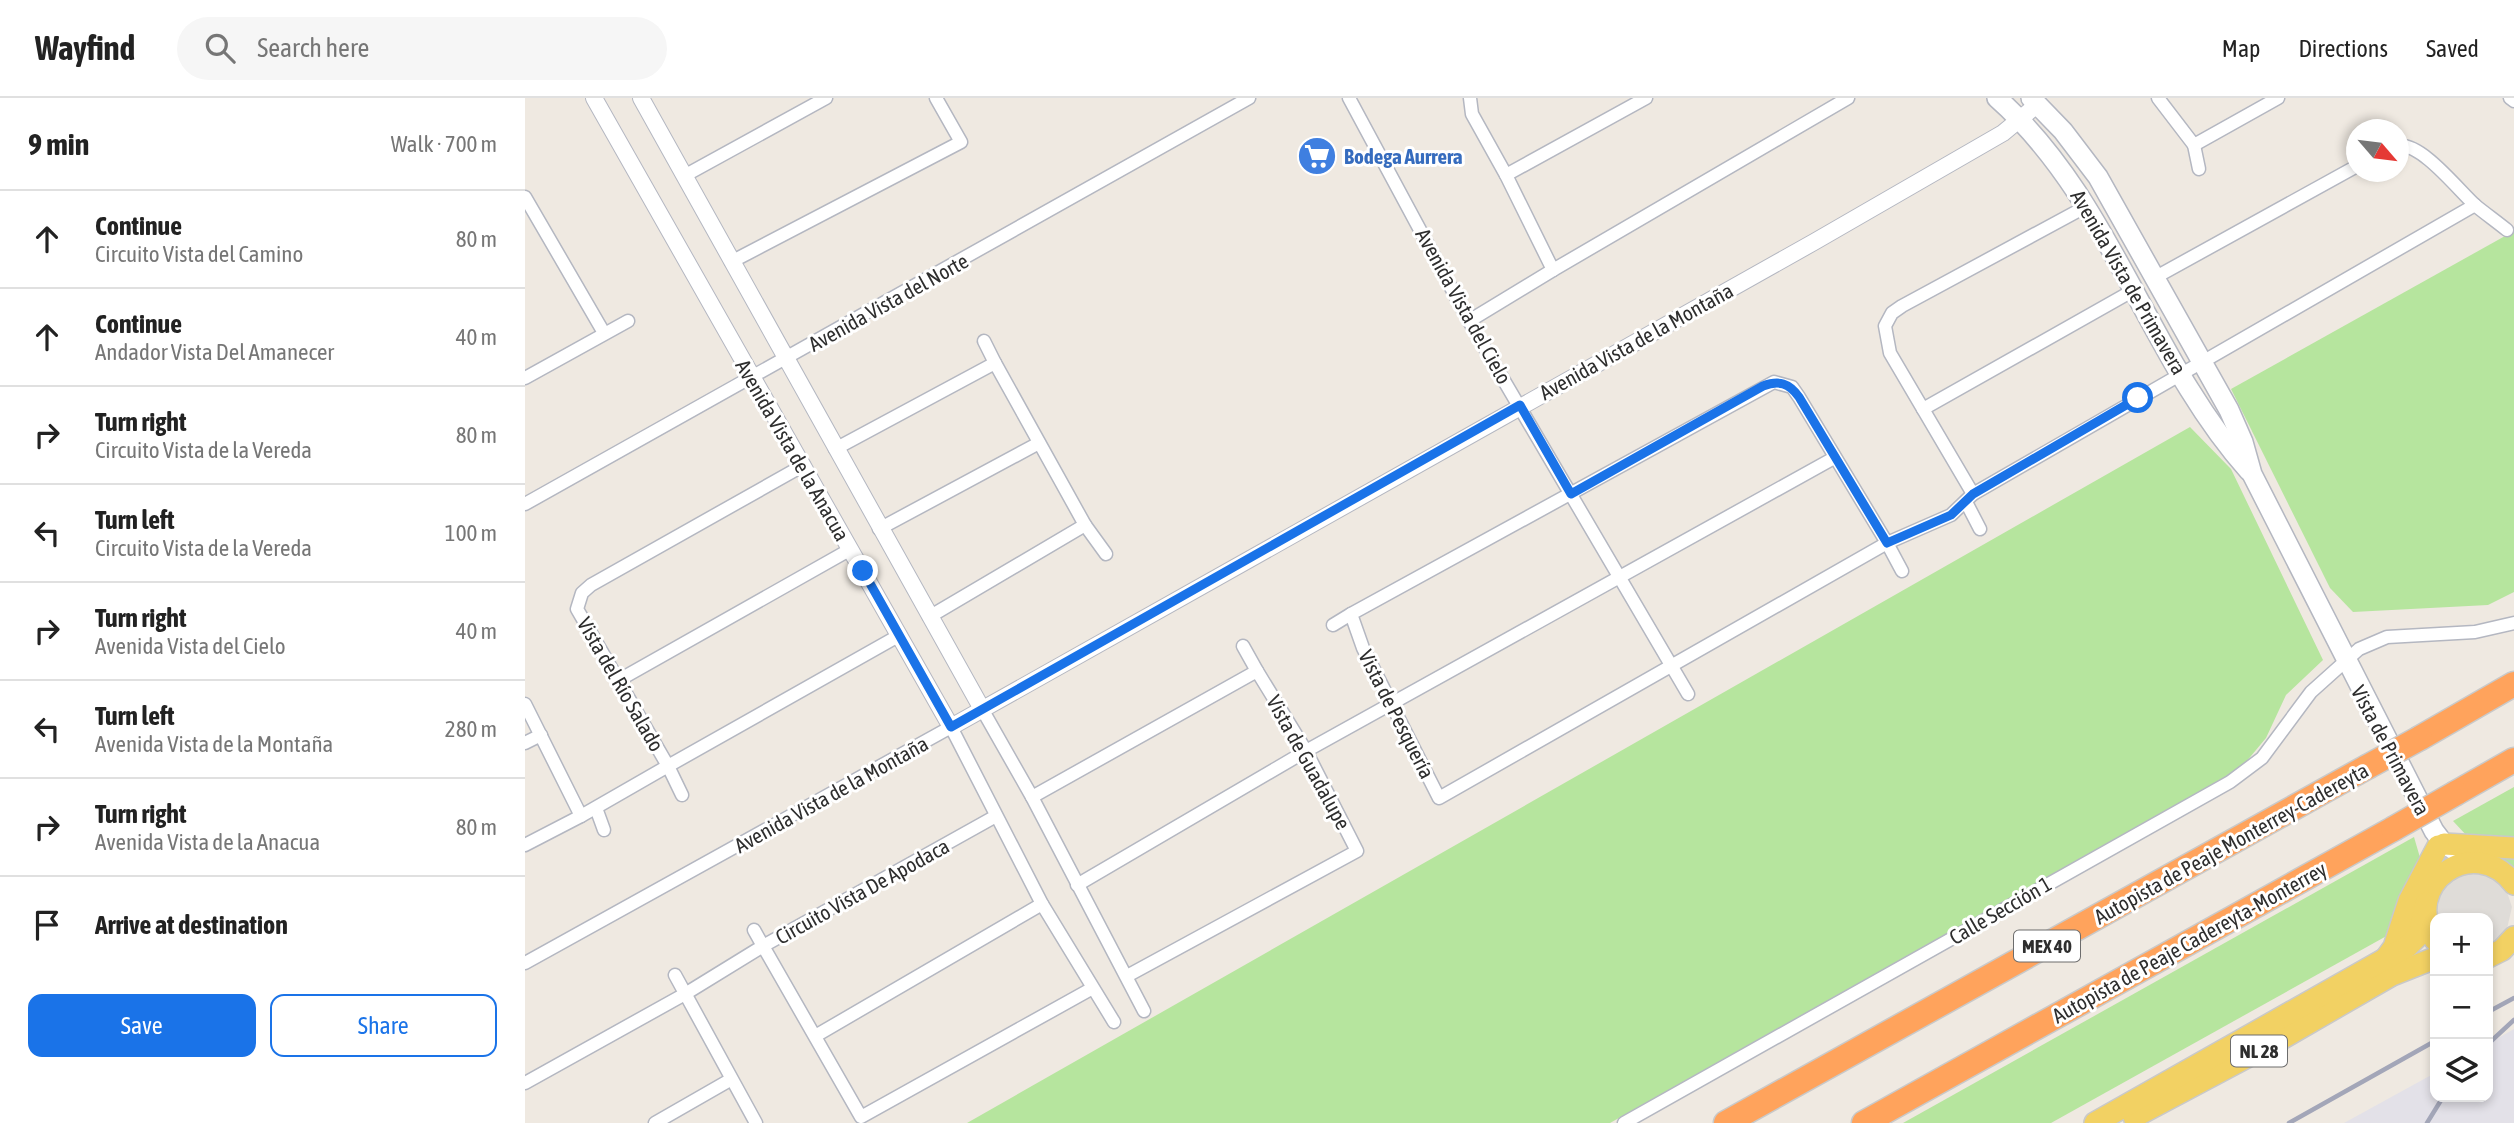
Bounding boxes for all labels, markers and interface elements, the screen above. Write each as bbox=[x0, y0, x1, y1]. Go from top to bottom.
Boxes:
search box bbox=[177, 17, 667, 80]
text: Wayfind bbox=[35, 29, 135, 67]
icon: search bbox=[201, 29, 239, 67]
text: Search here bbox=[257, 33, 369, 63]
text: Map bbox=[2222, 35, 2260, 62]
text: Directions bbox=[2298, 35, 2388, 62]
text: Saved bbox=[2426, 35, 2479, 62]
north arrow bbox=[2346, 119, 2409, 182]
text: 9 min bbox=[28, 127, 89, 161]
text: Walk · 700 m bbox=[391, 131, 497, 157]
supermarket icon: Bodega Aurrera bbox=[1296, 135, 1338, 177]
place label: Bodega Aurrera bbox=[1344, 144, 1463, 168]
street label: Avenida Vista de Primavera bbox=[2066, 185, 2192, 379]
text: Continue bbox=[95, 211, 182, 241]
icon: ahead bbox=[28, 220, 66, 258]
street label: Avenida Vista del Cielo bbox=[1411, 224, 1517, 388]
text: 80 m bbox=[456, 226, 497, 252]
text: Circuito Vista del Camino bbox=[95, 241, 303, 267]
street label: Avenida Vista del Norte bbox=[804, 248, 972, 356]
street label: Avenida Vista de la Montaña bbox=[1535, 278, 1737, 404]
text: Continue bbox=[95, 309, 182, 339]
icon: ahead bbox=[28, 318, 66, 356]
text: 40 m bbox=[456, 324, 497, 350]
text: Andador Vista Del Amanecer bbox=[95, 339, 334, 365]
street label: Avenida Vista de la Anacua bbox=[731, 355, 855, 545]
route start bbox=[2122, 382, 2153, 413]
text: Turn right bbox=[95, 407, 186, 437]
icon: right bbox=[28, 416, 66, 454]
text: 80 m bbox=[456, 422, 497, 448]
text: Circuito Vista de la Vereda bbox=[95, 437, 312, 463]
text: Turn left bbox=[95, 505, 175, 535]
icon: left bbox=[28, 514, 66, 552]
text: 100 m bbox=[445, 520, 497, 546]
text: Circuito Vista de la Vereda bbox=[95, 535, 312, 561]
route end bbox=[847, 555, 878, 586]
text: Turn right bbox=[95, 603, 186, 633]
icon: right bbox=[28, 612, 66, 650]
street label: Vista del Río Salado bbox=[573, 613, 669, 755]
text: 40 m bbox=[456, 618, 497, 644]
text: Avenida Vista del Cielo bbox=[95, 633, 286, 659]
street label: Vista de Pesquería bbox=[1354, 646, 1440, 782]
street label: Vista de Primavera bbox=[2347, 681, 2435, 819]
street label: Vista de Guadalupe bbox=[1262, 691, 1356, 833]
text: Turn left bbox=[95, 701, 175, 731]
icon: left bbox=[28, 710, 66, 748]
text: 280 m bbox=[445, 716, 497, 742]
text: Avenida Vista de la Montaña bbox=[95, 731, 333, 757]
street label: Avenida Vista de la Montaña bbox=[730, 731, 932, 857]
street label: Autopista de Peaje Monterrey-Cadereyta bbox=[2090, 757, 2372, 929]
text: Turn right bbox=[95, 799, 186, 829]
icon: right bbox=[28, 808, 66, 846]
text: 80 m bbox=[456, 814, 497, 840]
text: Avenida Vista de la Anacua bbox=[95, 829, 320, 855]
street label: Circuito Vista De Apodaca bbox=[771, 833, 953, 949]
street label: Autopista de Peaje Cadereyta-Monterrey bbox=[2048, 856, 2331, 1028]
street label: Calle Sección 1 bbox=[1945, 871, 2055, 949]
icon: arrive bbox=[28, 906, 66, 944]
text: Arrive at destination bbox=[95, 910, 288, 940]
map controls bbox=[2430, 913, 2493, 1102]
button: + bbox=[2430, 913, 2493, 976]
road number: MEX 40 bbox=[2014, 930, 2080, 961]
button: − bbox=[2430, 976, 2493, 1039]
button: Save bbox=[28, 994, 256, 1057]
button: Share bbox=[270, 994, 497, 1057]
road number: NL 28 bbox=[2231, 1035, 2287, 1066]
button: layers bbox=[2430, 1039, 2493, 1102]

